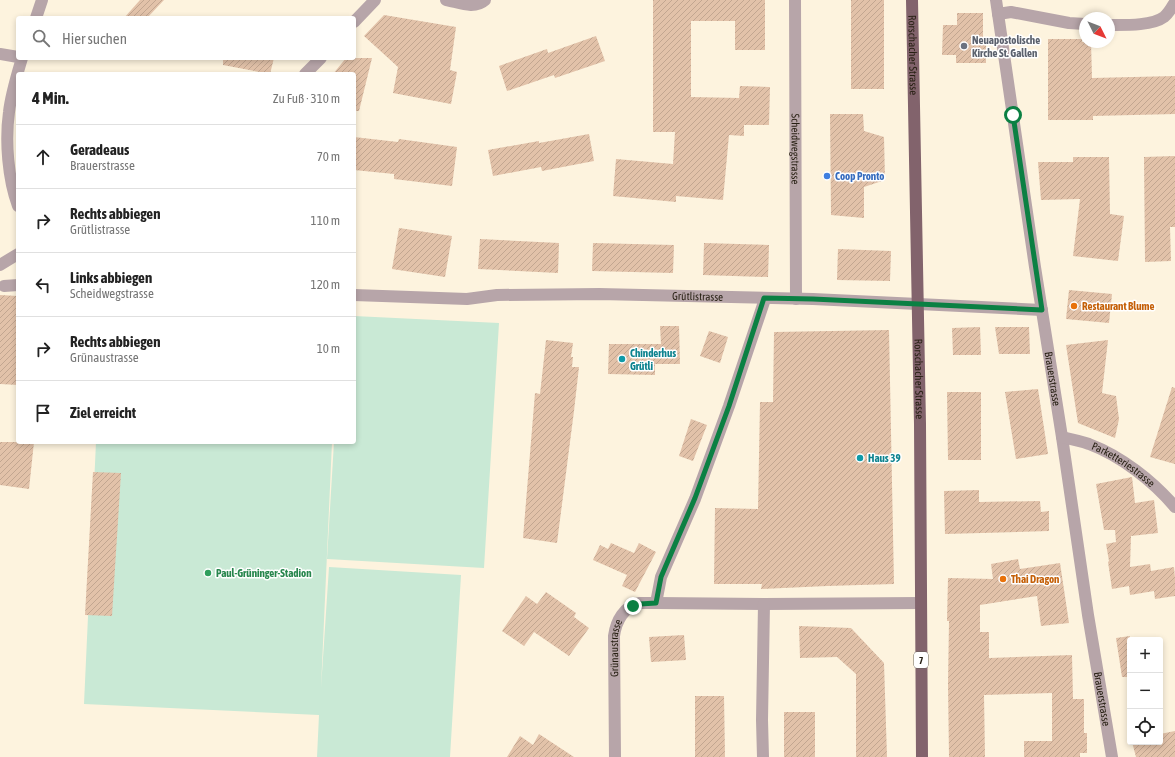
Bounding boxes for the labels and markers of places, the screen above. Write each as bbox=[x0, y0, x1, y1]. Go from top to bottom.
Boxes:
place label: Neuapostolische Kirche St. Gallen bbox=[972, 34, 1040, 59]
marker: Neuapostolische Kirche St. Gallen bbox=[959, 41, 969, 51]
place label: Coop Pronto bbox=[835, 170, 884, 182]
marker: Coop Pronto bbox=[822, 171, 832, 181]
place label: Restaurant Blume bbox=[1082, 300, 1154, 312]
marker: Restaurant Blume bbox=[1069, 301, 1079, 311]
place label: Chinderhus Grütli bbox=[630, 347, 676, 372]
marker: Chinderhus Grütli bbox=[617, 354, 627, 364]
place label: Haus 39 bbox=[868, 452, 901, 464]
marker: Haus 39 bbox=[855, 453, 865, 463]
place label: Paul-Grüninger-Stadion bbox=[216, 567, 312, 579]
marker: Paul-Grüninger-Stadion bbox=[203, 568, 213, 578]
place label: Thai Dragon bbox=[1011, 573, 1059, 585]
marker: Thai Dragon bbox=[998, 574, 1008, 584]

